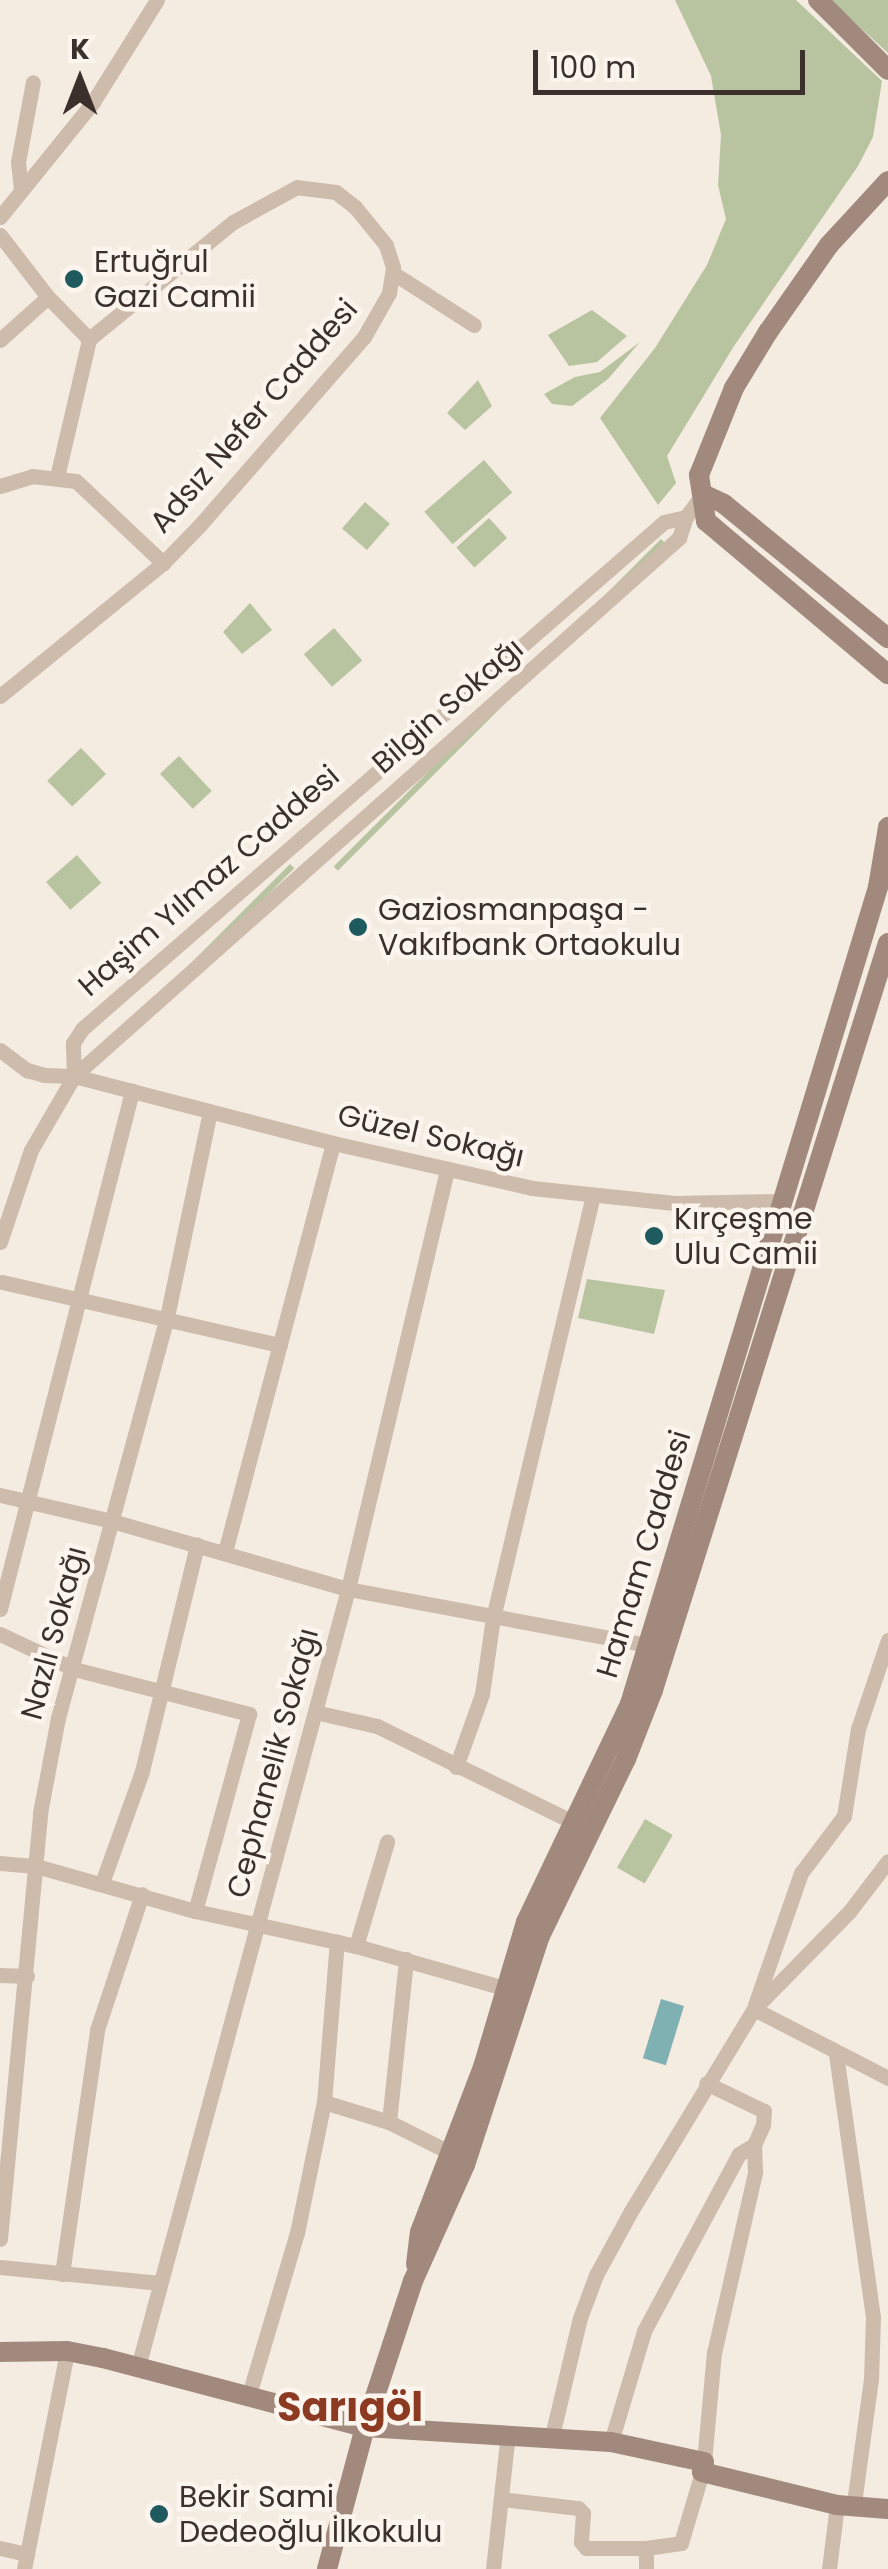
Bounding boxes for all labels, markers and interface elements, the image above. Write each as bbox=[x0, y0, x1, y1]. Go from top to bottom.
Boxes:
north arrow bbox=[30, 30, 130, 130]
text: K bbox=[70, 30, 90, 69]
scale bar bbox=[538, 30, 810, 92]
text: 100 m bbox=[550, 46, 636, 89]
place label: Ertuğrul Gazi Camii bbox=[94, 244, 256, 314]
marker: Ertuğrul Gazi Camii bbox=[63, 268, 85, 290]
street label: Adsız Nefer Caddesi bbox=[143, 292, 365, 540]
street label: Bilgin Sokağı bbox=[365, 631, 531, 781]
street label: Haşim Yılmaz Caddesi bbox=[71, 758, 347, 1004]
place label: Gaziosmanpaşa - Vakıfbank Ortaokulu bbox=[378, 892, 681, 962]
marker: Gaziosmanpaşa - Vakıfbank Ortaokulu bbox=[347, 916, 369, 938]
street label: Güzel Sokağı bbox=[334, 1097, 528, 1175]
place label: Kırçeşme Ulu Camii bbox=[674, 1201, 818, 1272]
marker: Kırçeşme Ulu Camii bbox=[643, 1225, 665, 1247]
street label: Hamam Caddesi bbox=[589, 1426, 699, 1682]
street label: Nazlı Sokağı bbox=[14, 1542, 94, 1724]
street label: Cephanelik Sokağı bbox=[220, 1624, 326, 1902]
district label: Sarıgöl bbox=[277, 2383, 423, 2431]
place label: Bekir Sami Dedeoğlu İlkokulu bbox=[179, 2479, 442, 2550]
marker: Bekir Sami Dedeoğlu İlkokulu bbox=[148, 2503, 170, 2525]

